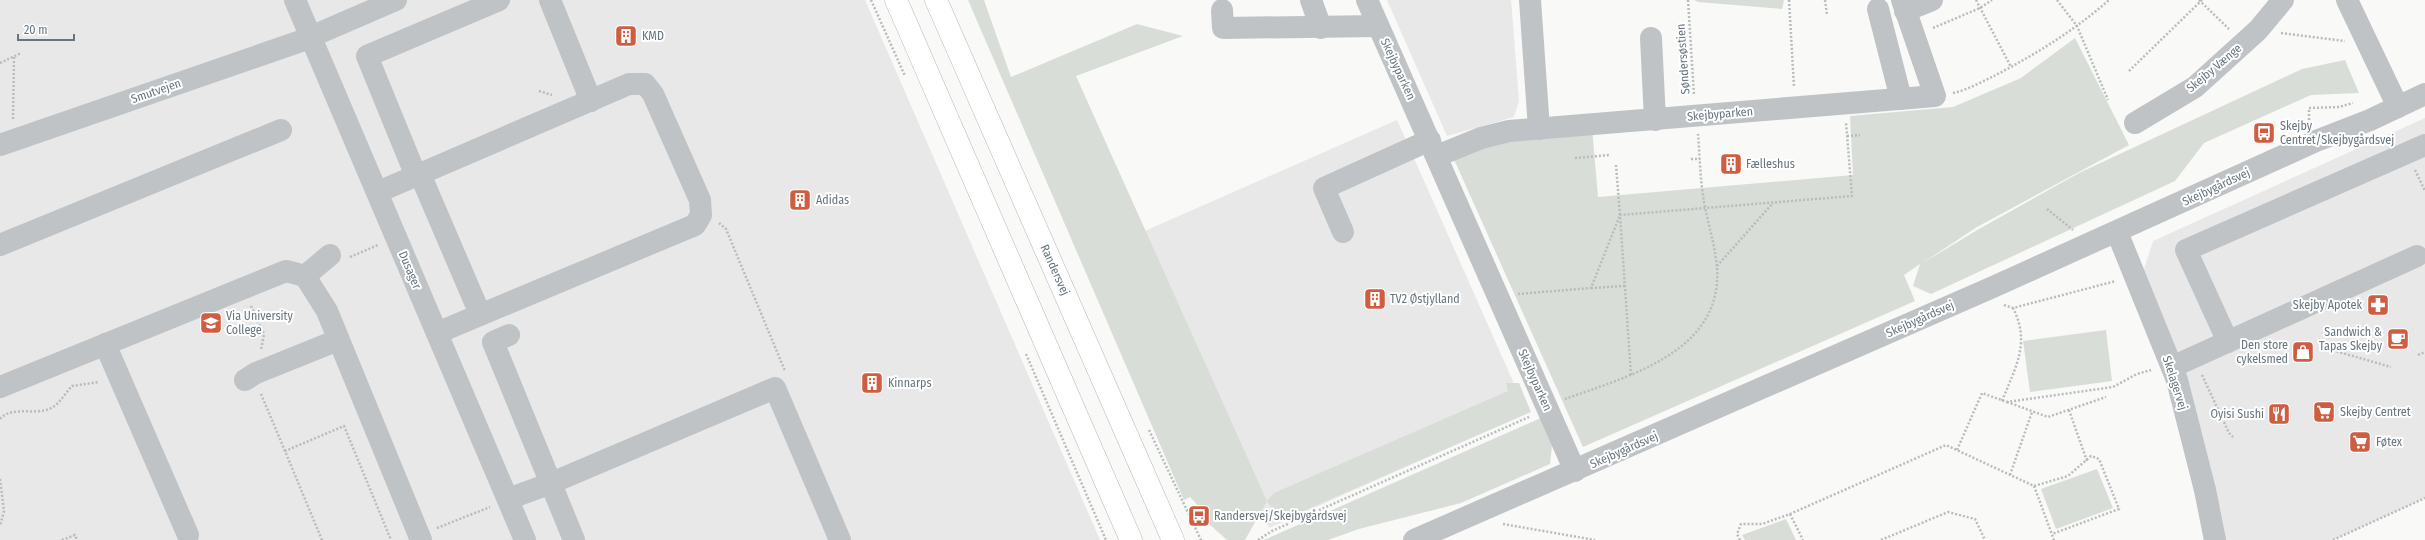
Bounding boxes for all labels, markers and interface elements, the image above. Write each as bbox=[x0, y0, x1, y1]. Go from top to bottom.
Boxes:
scale bar bbox=[18, 16, 74, 42]
text: 20 m bbox=[24, 23, 48, 37]
building icon: KMD bbox=[613, 23, 639, 49]
street label: Søndersøstien bbox=[1674, 23, 1692, 95]
place label: KMD bbox=[642, 29, 664, 43]
street label: Skejbyparken bbox=[1378, 36, 1418, 102]
street label: Skejby Vænge bbox=[2184, 41, 2244, 95]
street label: Smutvejen bbox=[129, 76, 183, 106]
street label: Skejbyparken bbox=[1686, 104, 1754, 124]
place label: Skejby Centret/Skejbygårdsvej bbox=[2280, 119, 2394, 147]
bus stop icon: Skejby Centret/Skejbygårdsvej bbox=[2251, 120, 2277, 146]
building icon: Fælleshus bbox=[1718, 151, 1744, 177]
place label: Fælleshus bbox=[1746, 157, 1795, 171]
street label: Skejbygårdsvej bbox=[2180, 165, 2252, 209]
building icon: Adidas bbox=[787, 187, 813, 213]
place label: Adidas bbox=[816, 193, 849, 207]
street label: Randersvej bbox=[1038, 242, 1072, 298]
street label: Dusager bbox=[396, 249, 424, 292]
building icon: TV2 Østjylland bbox=[1362, 286, 1388, 312]
place label: TV2 Østjylland bbox=[1390, 292, 1460, 306]
pharmacy icon: Skejby Apotek bbox=[2365, 292, 2391, 318]
street label: Skejbygårdsvej bbox=[1884, 298, 1956, 340]
place label: Skejby Apotek bbox=[2293, 298, 2362, 312]
place label: Via University College bbox=[226, 309, 294, 337]
school or university icon: Via University College bbox=[198, 310, 224, 336]
place label: Sandwich & Tapas Skejby bbox=[2319, 325, 2383, 353]
cafe icon: Sandwich & Tapas Skejby bbox=[2385, 326, 2411, 352]
place label: Den store cykelsmed bbox=[2236, 338, 2288, 366]
shop icon: Den store cykelsmed bbox=[2290, 339, 2316, 365]
street label: Skejbyparken bbox=[1515, 347, 1555, 413]
street label: Skelagervej bbox=[2160, 354, 2190, 412]
building icon: Kinnarps bbox=[859, 370, 885, 396]
place label: Kinnarps bbox=[888, 376, 932, 390]
supermarket icon: Skejby Centret bbox=[2311, 399, 2337, 425]
restaurant icon: Oyisi Sushi bbox=[2266, 401, 2292, 427]
place label: Skejby Centret bbox=[2340, 405, 2411, 419]
place label: Oyisi Sushi bbox=[2210, 407, 2264, 421]
street label: Skejbygårdsvej bbox=[1588, 429, 1660, 471]
supermarket icon: Føtex bbox=[2347, 429, 2373, 455]
place label: Føtex bbox=[2376, 435, 2403, 449]
bus stop icon: Randersvej/Skejbygårdsvej bbox=[1186, 503, 1212, 529]
place label: Randersvej/Skejbygårdsvej bbox=[1214, 509, 1347, 523]

